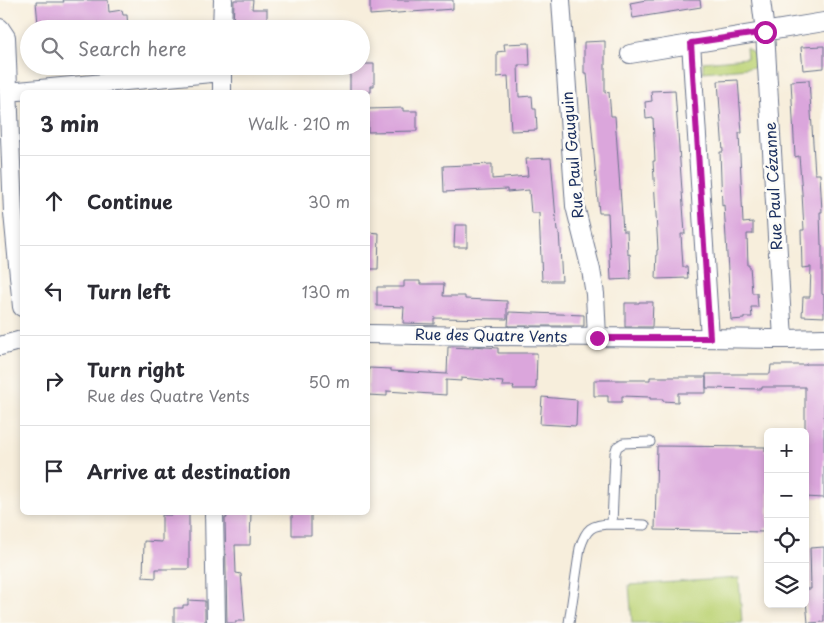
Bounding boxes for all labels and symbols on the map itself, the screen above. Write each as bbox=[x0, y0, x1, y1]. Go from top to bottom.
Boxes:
route start bbox=[754, 21, 777, 44]
street label: Rue Paul Gauguin bbox=[554, 91, 589, 220]
street label: Rue Paul Cézanne bbox=[758, 121, 787, 251]
street label: Rue des Quatre Vents bbox=[415, 322, 567, 347]
route end bbox=[586, 327, 609, 350]

